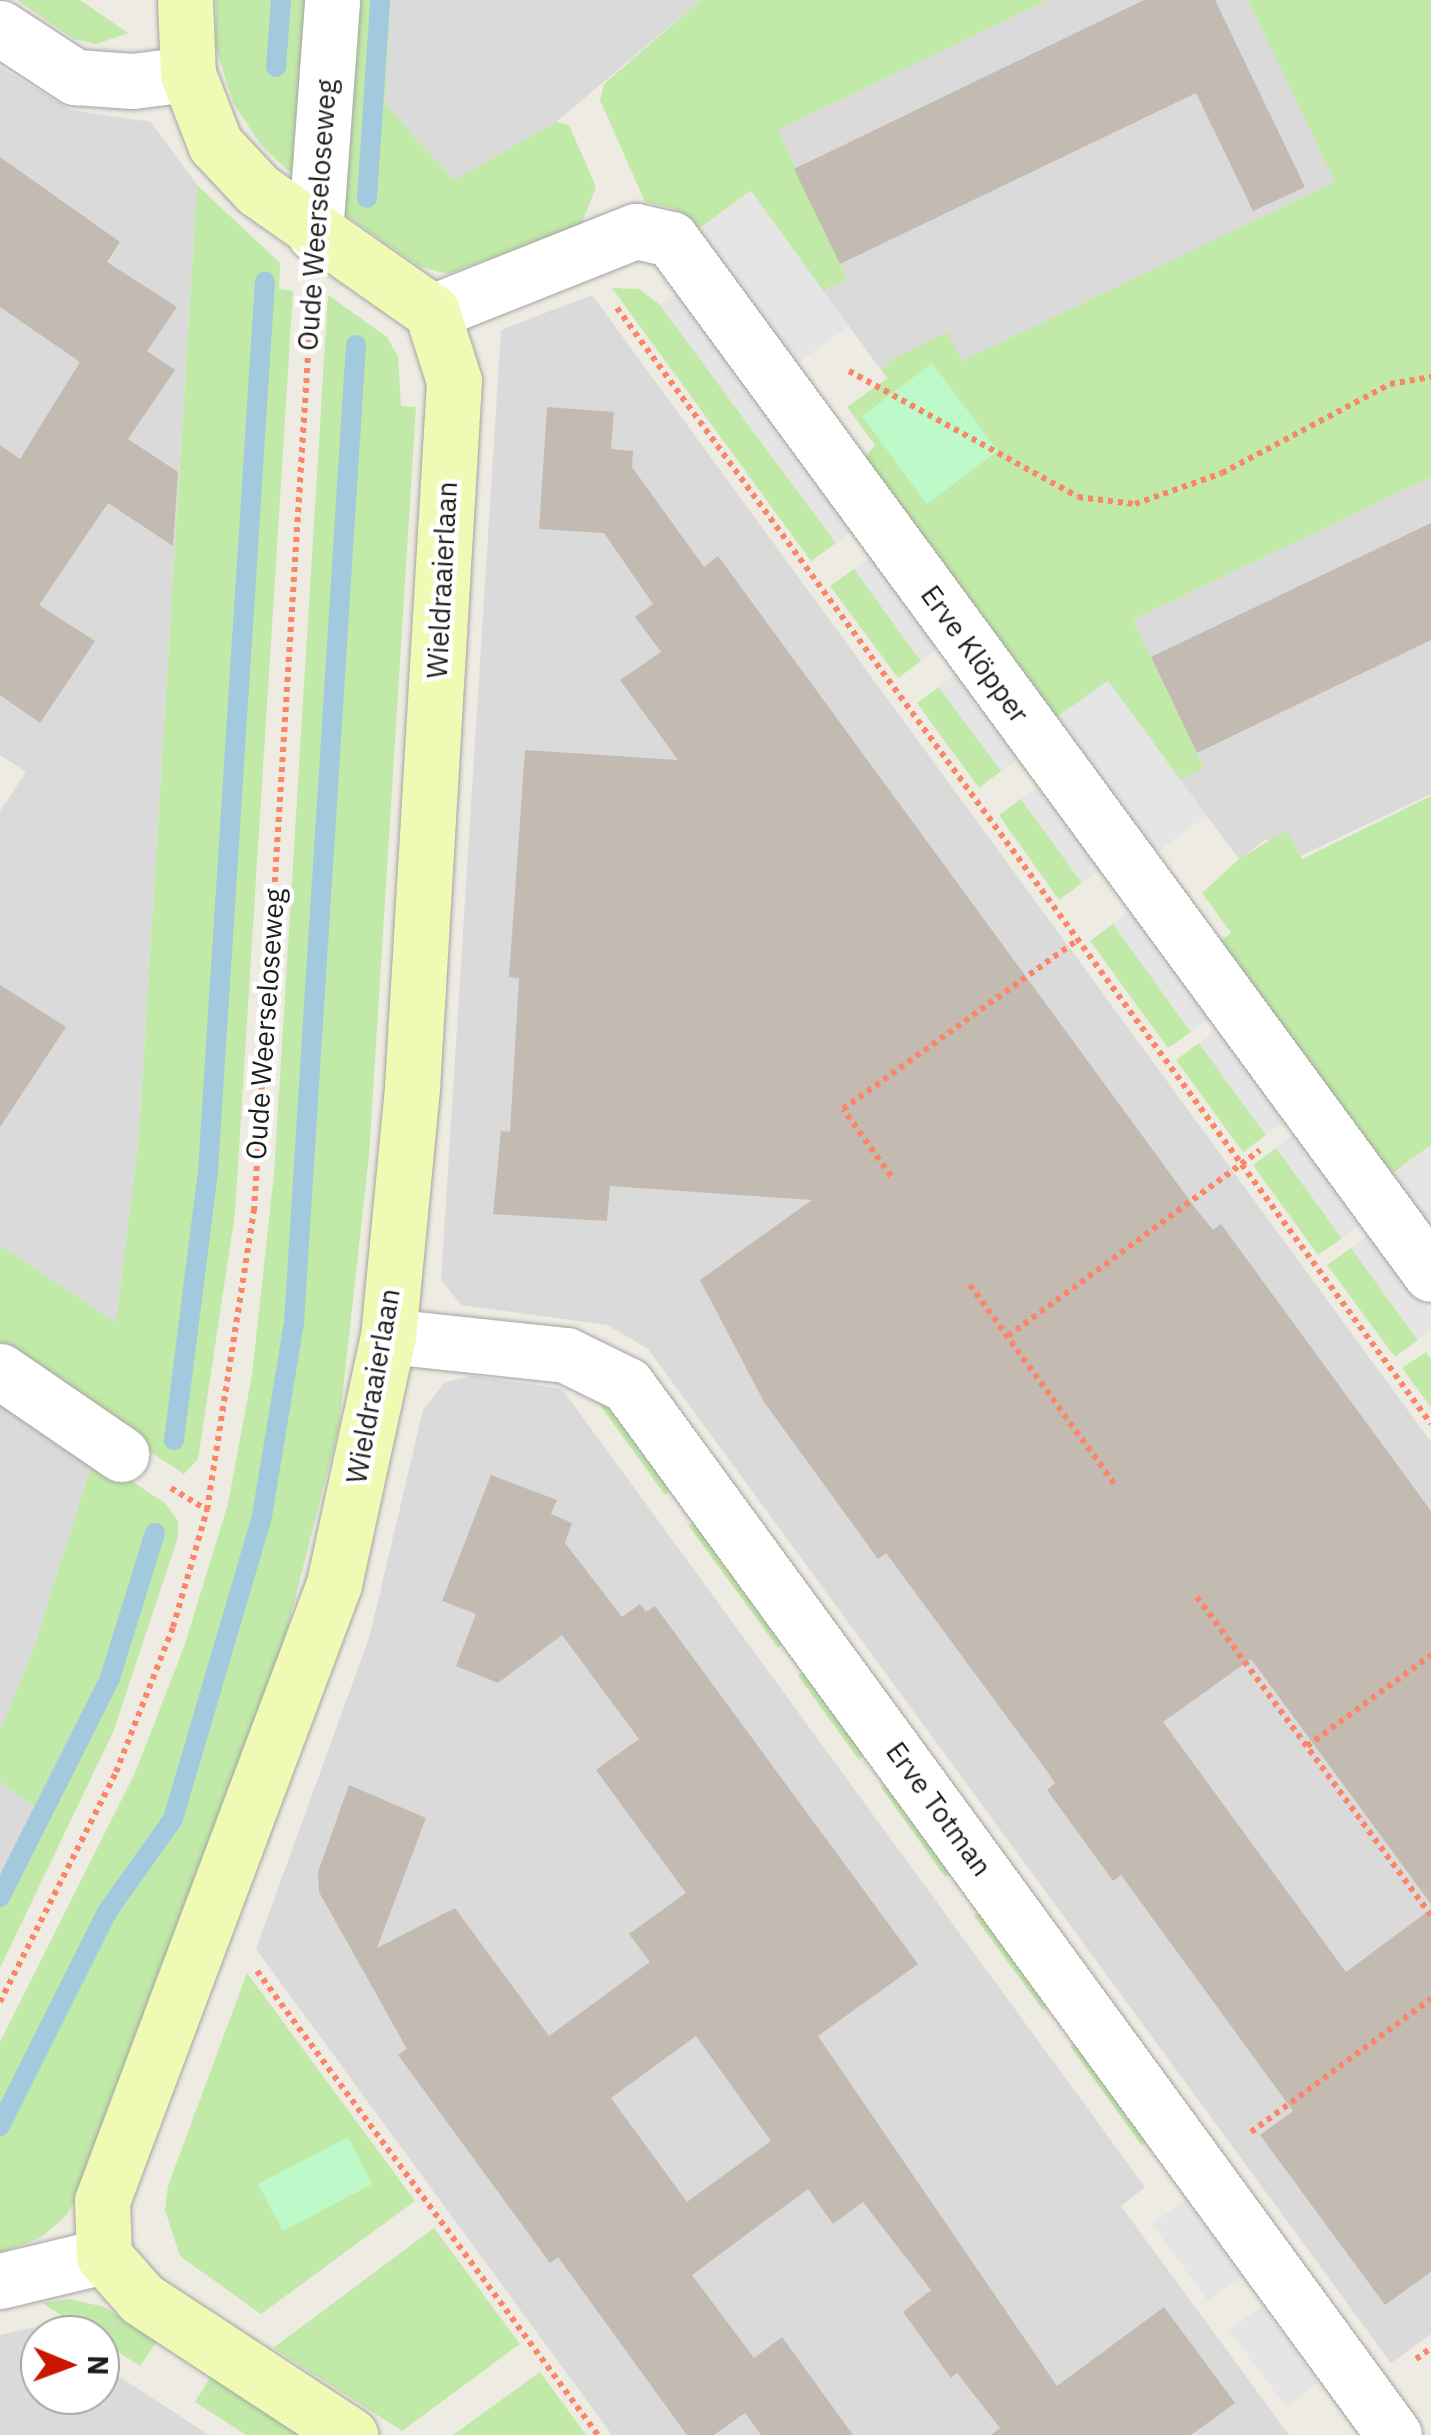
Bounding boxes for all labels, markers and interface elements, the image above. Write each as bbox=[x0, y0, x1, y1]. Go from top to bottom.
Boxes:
street label: Oude Weerseloseweg bbox=[291, 78, 343, 352]
street label: Wieldraaierlaan bbox=[420, 481, 464, 679]
street label: Erve Klöpper bbox=[914, 579, 1036, 729]
street label: Oude Weerseloseweg bbox=[239, 887, 291, 1161]
street label: Wieldraaierlaan bbox=[339, 1286, 407, 1486]
street label: Erve Totman bbox=[879, 1735, 999, 1883]
north arrow bbox=[20, 2315, 120, 2415]
text: N bbox=[80, 2355, 117, 2376]

